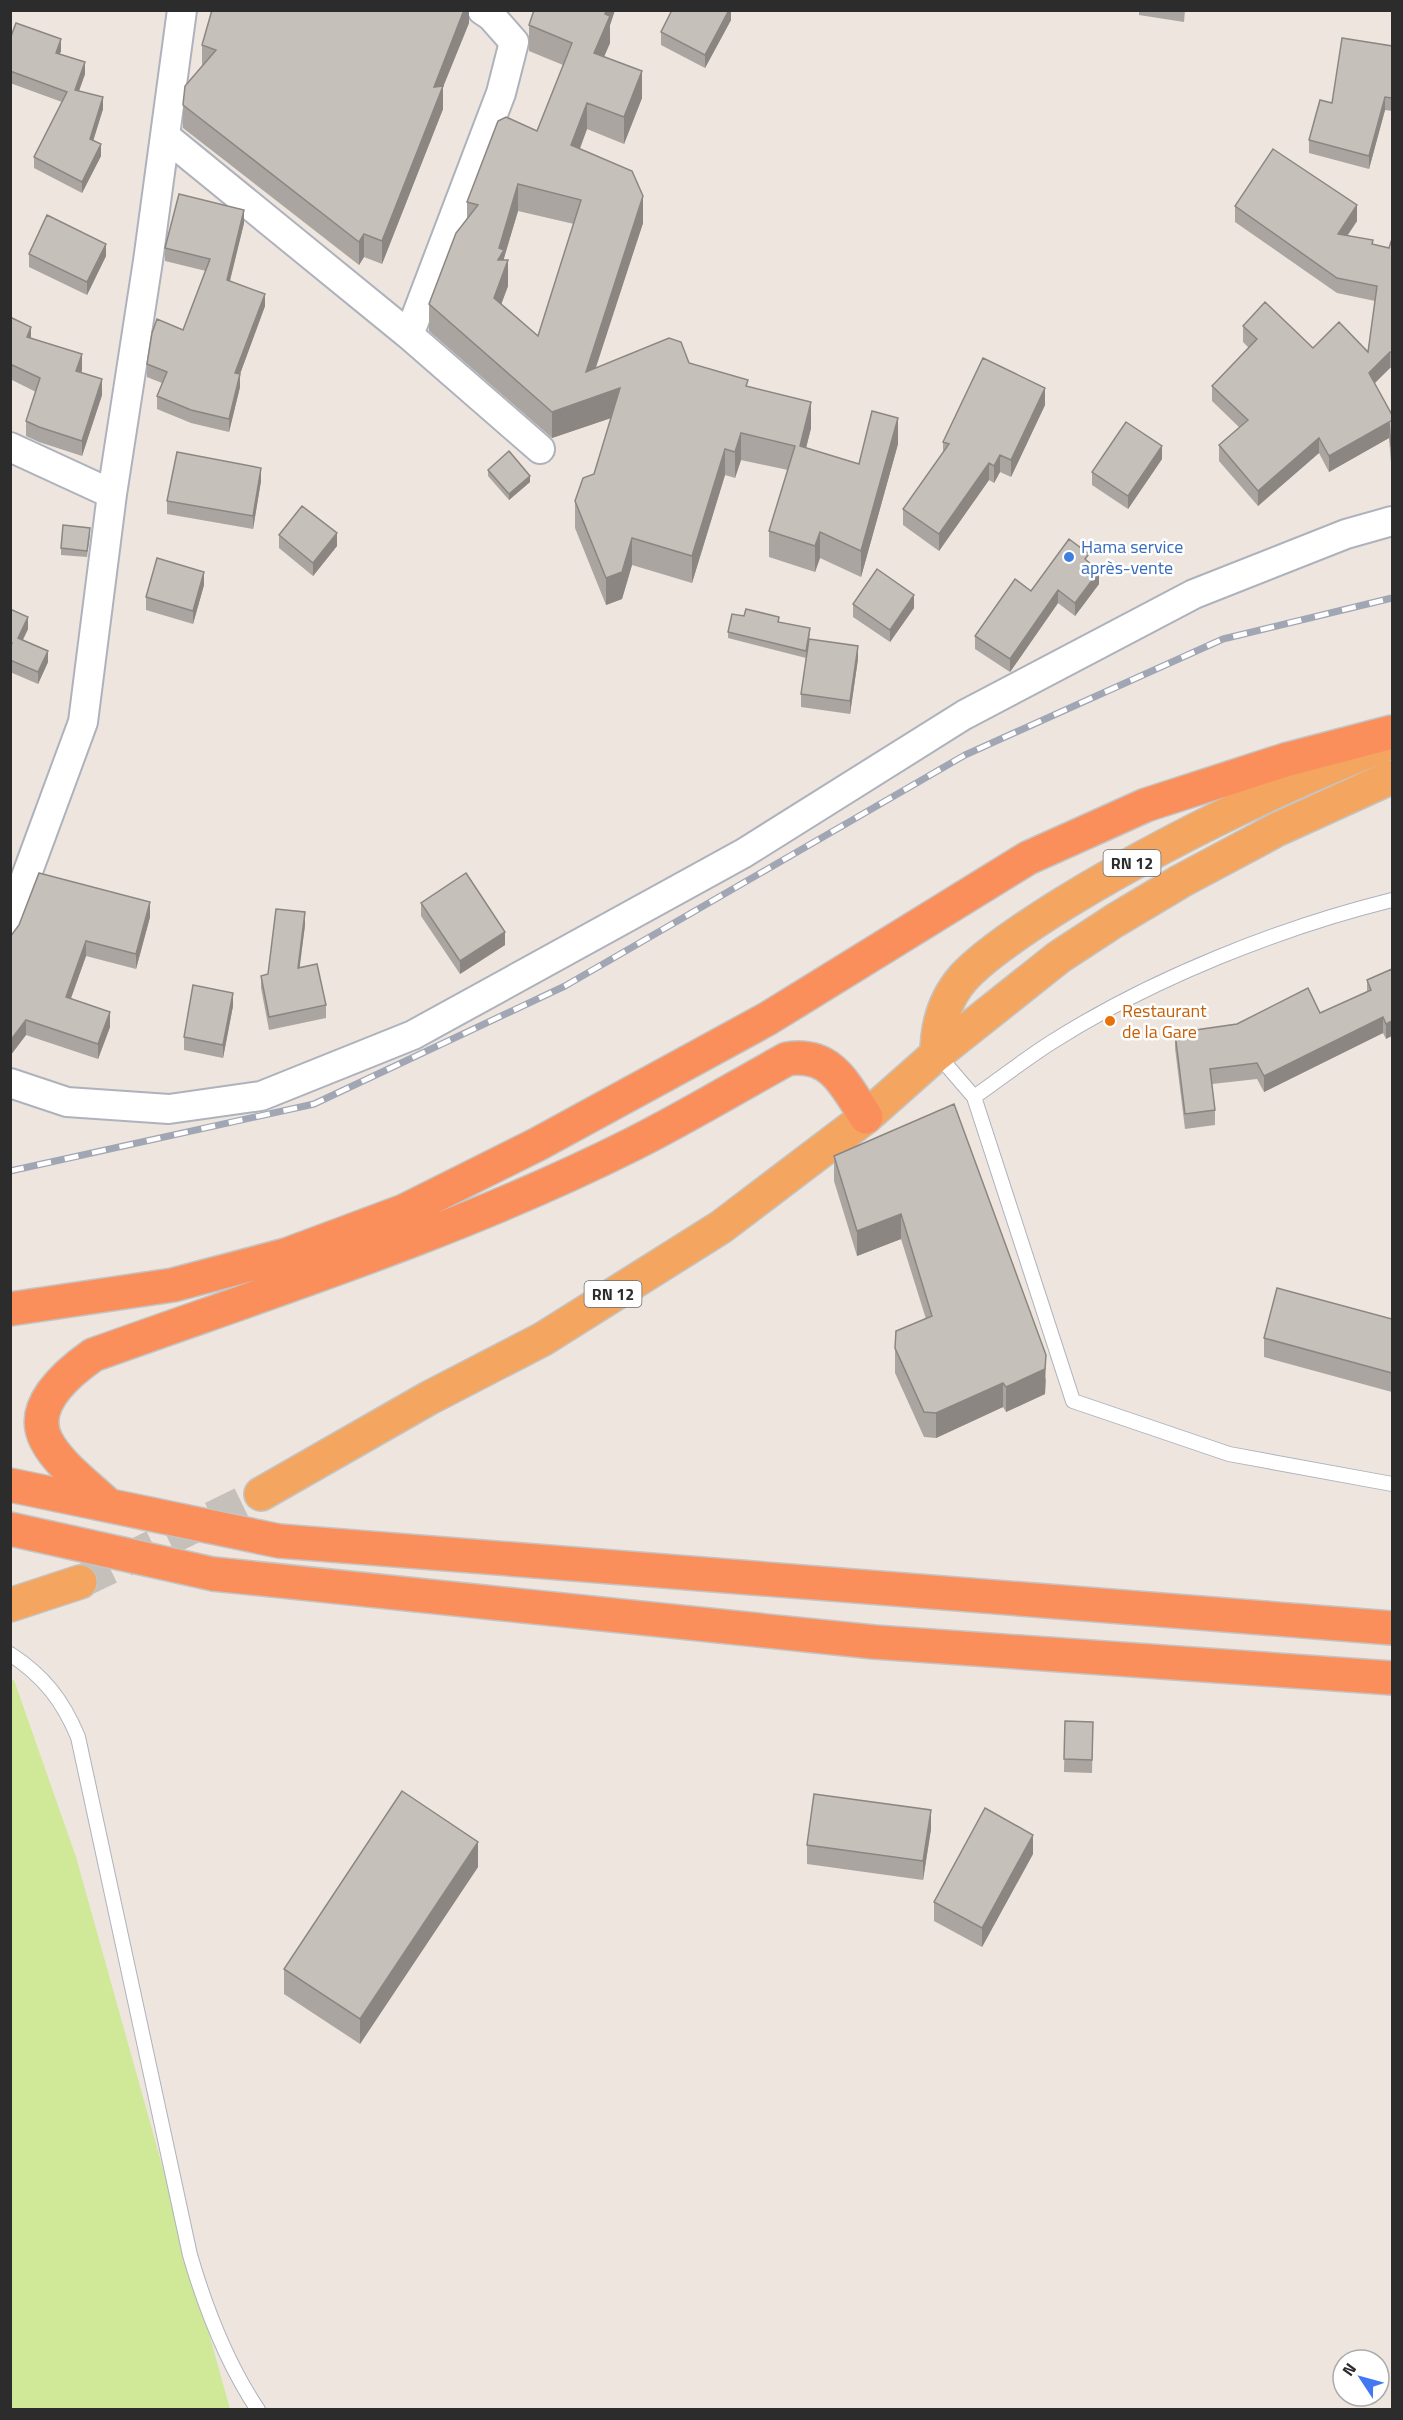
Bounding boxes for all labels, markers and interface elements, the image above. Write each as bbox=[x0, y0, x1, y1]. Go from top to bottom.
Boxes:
place label: Hama service après-vente bbox=[1081, 533, 1183, 581]
marker: Hama service après-vente bbox=[1062, 550, 1076, 564]
road number: RN 12 bbox=[1104, 850, 1160, 876]
place label: Restaurant de la Gare bbox=[1122, 997, 1207, 1045]
marker: Restaurant de la Gare bbox=[1103, 1014, 1117, 1028]
road number: RN 12 bbox=[584, 1281, 642, 1307]
north arrow bbox=[1331, 2348, 1391, 2408]
text: N bbox=[1336, 2358, 1362, 2381]

